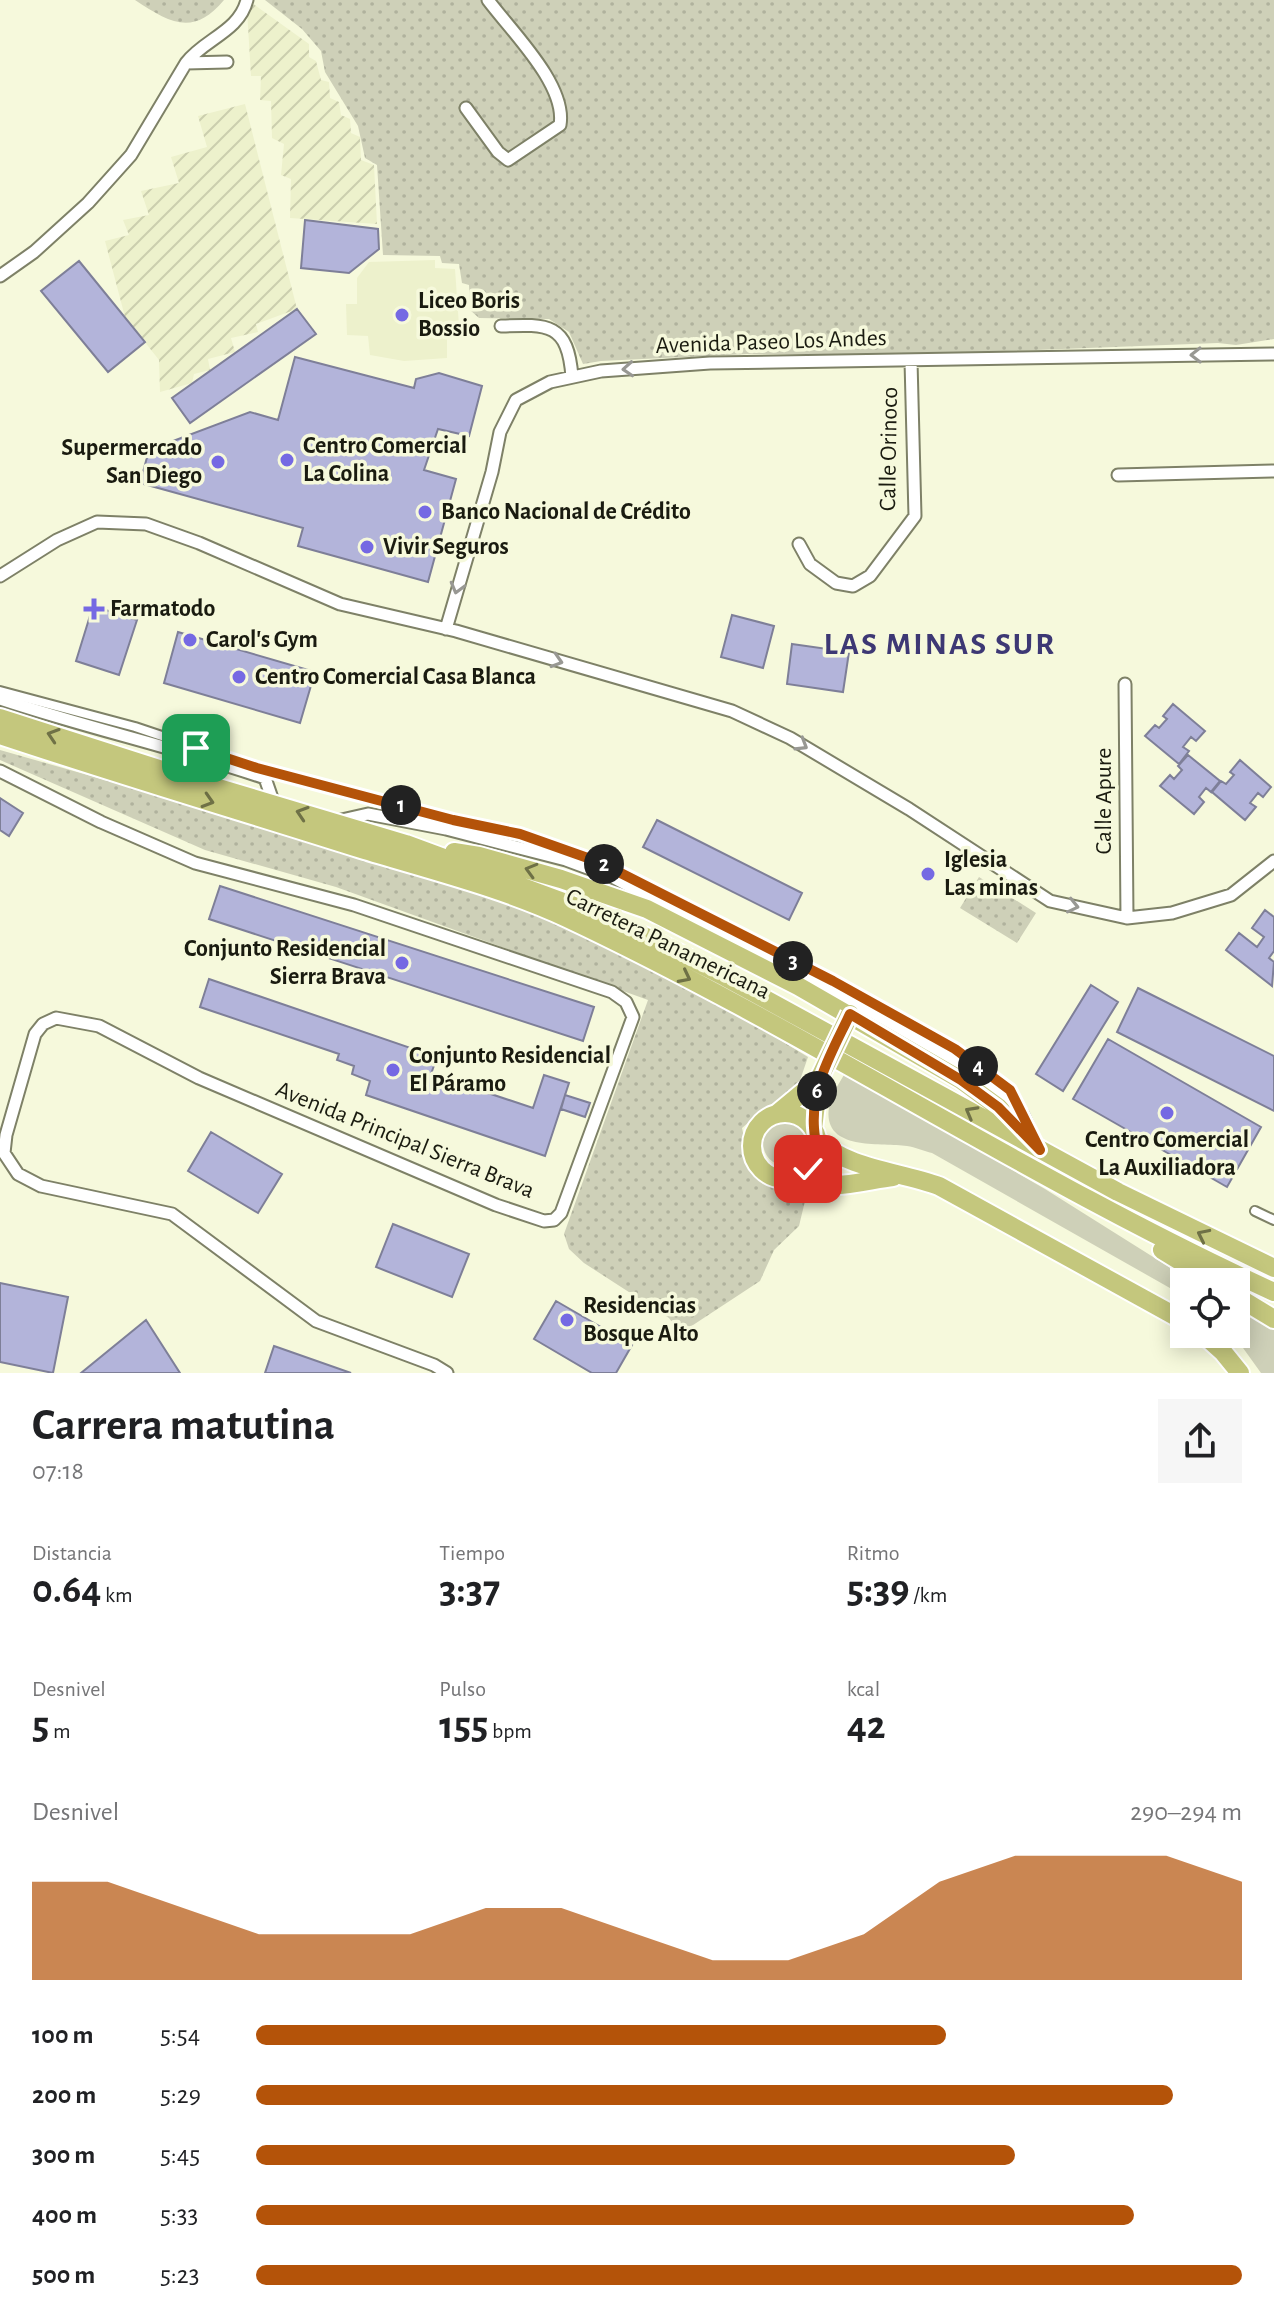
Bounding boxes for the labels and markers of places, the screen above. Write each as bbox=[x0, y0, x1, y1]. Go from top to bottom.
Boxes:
place label: Liceo Boris Bossio bbox=[418, 289, 520, 341]
marker: Liceo Boris Bossio bbox=[393, 306, 411, 324]
place label: Centro Comercial La Colina bbox=[303, 434, 467, 486]
place label: Supermercado San Diego bbox=[61, 436, 202, 488]
marker: Centro Comercial La Colina bbox=[278, 451, 296, 469]
marker: Supermercado San Diego bbox=[209, 453, 227, 471]
place label: Banco Nacional de Crédito bbox=[441, 500, 691, 524]
marker: Banco Nacional de Crédito bbox=[416, 503, 434, 521]
place label: Vivir Seguros bbox=[383, 535, 509, 559]
marker: Vivir Seguros bbox=[358, 538, 376, 556]
place label: Farmatodo bbox=[110, 597, 215, 621]
marker: Farmatodo bbox=[85, 600, 103, 618]
place label: Carol's Gym bbox=[206, 628, 318, 652]
marker: Carol's Gym bbox=[181, 631, 199, 649]
place label: Centro Comercial Casa Blanca bbox=[255, 665, 536, 689]
marker: Centro Comercial Casa Blanca bbox=[230, 668, 248, 686]
pin bbox=[162, 714, 230, 782]
pin: 1 bbox=[381, 785, 421, 825]
pin: 2 bbox=[584, 844, 624, 884]
place label: Iglesia Las minas bbox=[944, 848, 1038, 900]
marker: Iglesia Las minas bbox=[919, 865, 937, 883]
place label: Conjunto Residencial Sierra Brava bbox=[184, 937, 386, 989]
pin: 3 bbox=[773, 941, 813, 981]
marker: Conjunto Residencial Sierra Brava bbox=[393, 954, 411, 972]
place label: Conjunto Residencial El Páramo bbox=[409, 1044, 611, 1096]
pin: 4 bbox=[958, 1046, 998, 1086]
marker: Conjunto Residencial El Páramo bbox=[384, 1061, 402, 1079]
pin: 6 bbox=[797, 1071, 837, 1111]
marker: Centro Comercial La Auxiliadora bbox=[1158, 1104, 1176, 1122]
place label: Centro Comercial La Auxiliadora bbox=[1085, 1128, 1249, 1180]
pin bbox=[774, 1135, 842, 1203]
place label: Residencias Bosque Alto bbox=[583, 1294, 699, 1346]
marker: Residencias Bosque Alto bbox=[558, 1311, 576, 1329]

